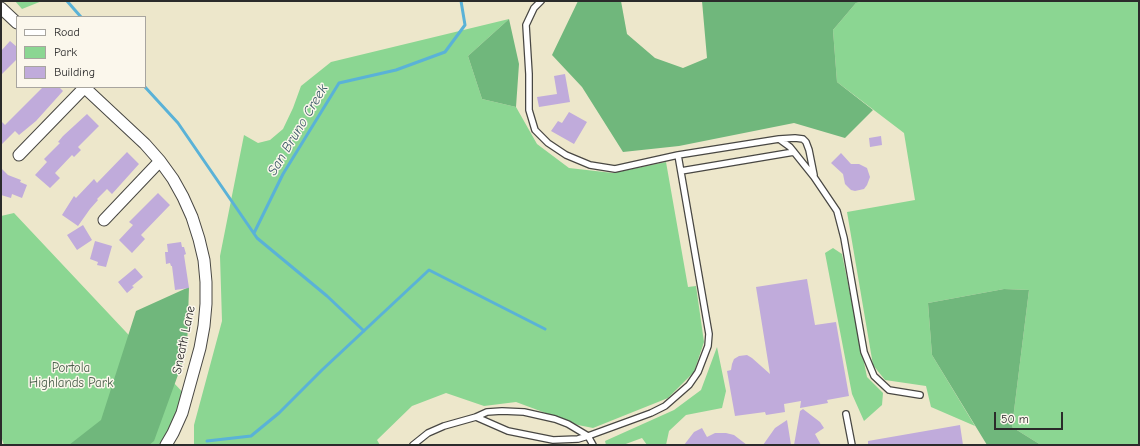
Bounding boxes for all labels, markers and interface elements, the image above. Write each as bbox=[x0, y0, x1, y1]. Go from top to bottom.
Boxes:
legend bbox=[16, 16, 146, 88]
text: Road bbox=[54, 25, 80, 39]
text: Park bbox=[54, 45, 77, 59]
text: Building bbox=[54, 65, 95, 79]
water label: San Bruno Creek bbox=[264, 81, 332, 179]
street label: Sneath Lane bbox=[169, 304, 199, 376]
park label: Portola Highlands Park bbox=[29, 360, 113, 391]
scale bar bbox=[996, 404, 1065, 430]
text: 50 m bbox=[1001, 412, 1029, 426]

